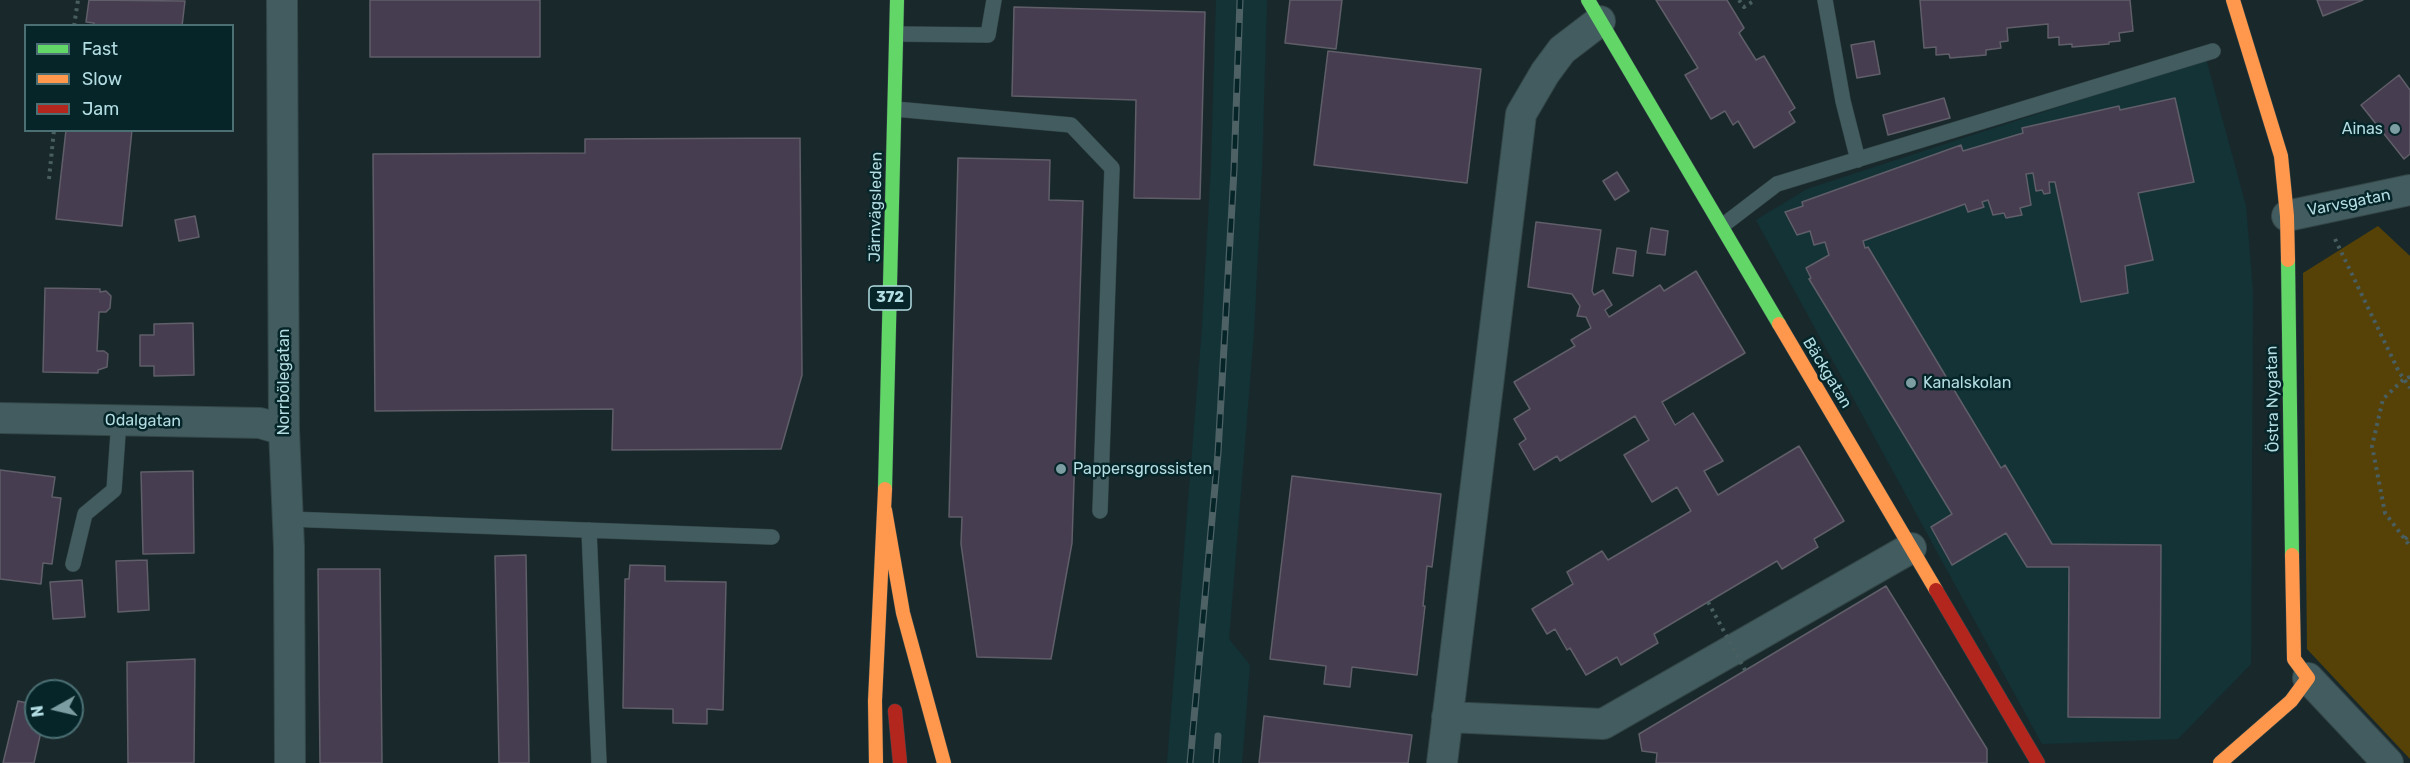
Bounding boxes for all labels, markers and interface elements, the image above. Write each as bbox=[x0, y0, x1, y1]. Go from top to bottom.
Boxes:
legend bbox=[24, 24, 234, 132]
text: Fast bbox=[82, 38, 118, 60]
text: Slow bbox=[82, 68, 122, 90]
text: Jam bbox=[82, 98, 119, 120]
place label: Ainas bbox=[2342, 119, 2383, 139]
marker: Ainas bbox=[2388, 122, 2402, 136]
street label: Järnvägsleden bbox=[865, 152, 887, 262]
street label: Varvsgatan bbox=[2306, 186, 2392, 220]
road number: 372 bbox=[869, 286, 911, 310]
street label: Norrbölegatan bbox=[274, 328, 294, 436]
street label: Bäckgatan bbox=[1798, 334, 1856, 412]
street label: Östra Nygatan bbox=[2262, 345, 2284, 453]
place label: Kanalskolan bbox=[1923, 373, 2011, 393]
marker: Kanalskolan bbox=[1904, 376, 1918, 390]
street label: Odalgatan bbox=[105, 411, 181, 431]
place label: Pappersgrossisten bbox=[1073, 459, 1212, 479]
marker: Pappersgrossisten bbox=[1054, 462, 1068, 476]
north arrow bbox=[24, 679, 84, 739]
text: N bbox=[27, 704, 48, 718]

